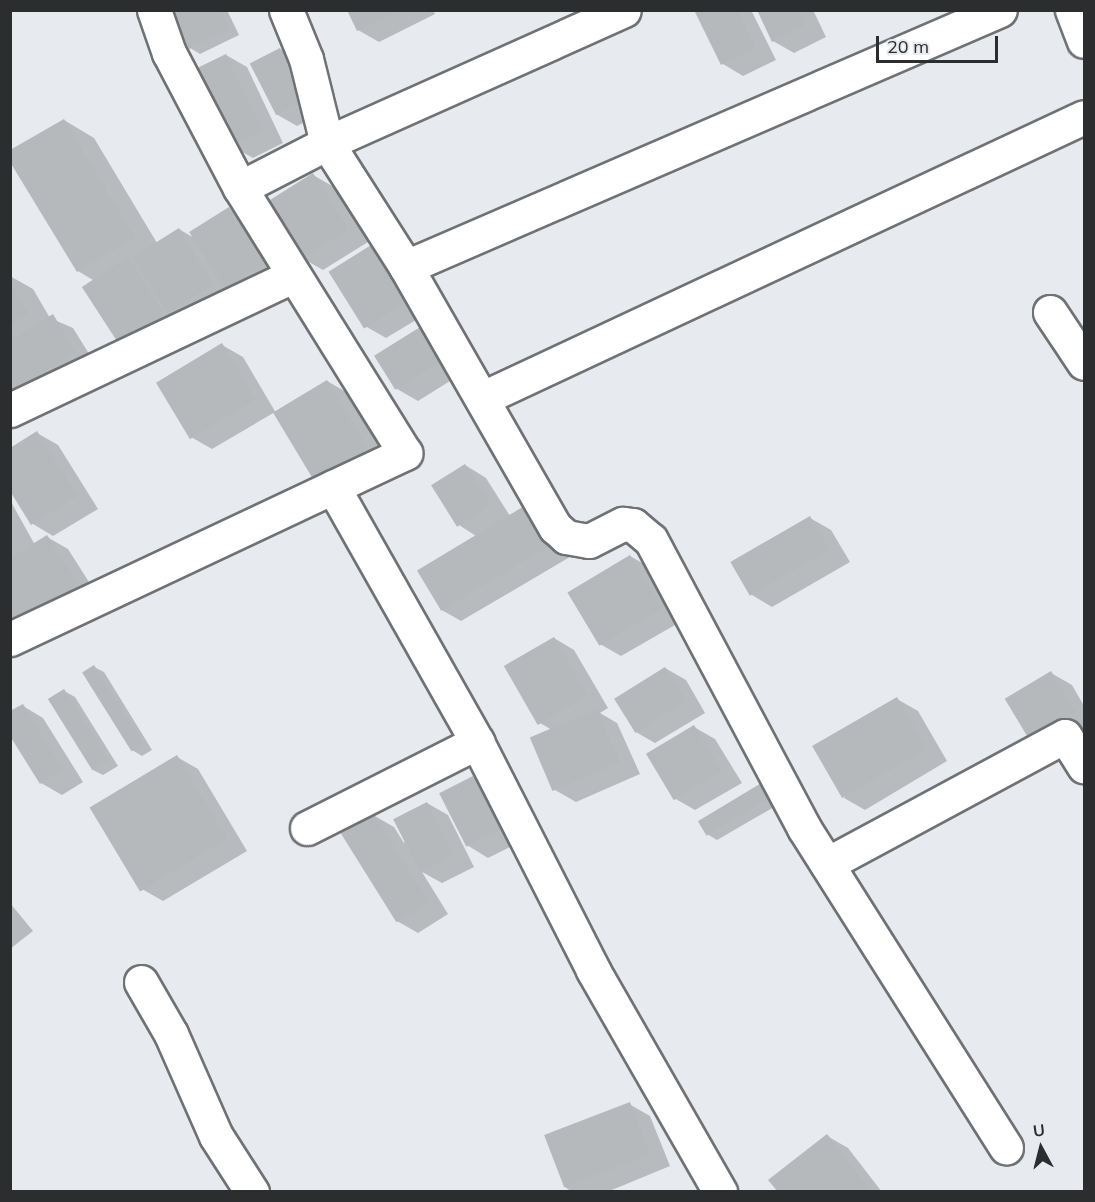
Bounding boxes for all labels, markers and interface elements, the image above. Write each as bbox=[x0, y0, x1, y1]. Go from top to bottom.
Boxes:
scale bar bbox=[879, 24, 1000, 62]
text: 20 m bbox=[887, 35, 929, 58]
north arrow bbox=[1011, 1118, 1071, 1178]
text: U bbox=[1032, 1119, 1046, 1141]

